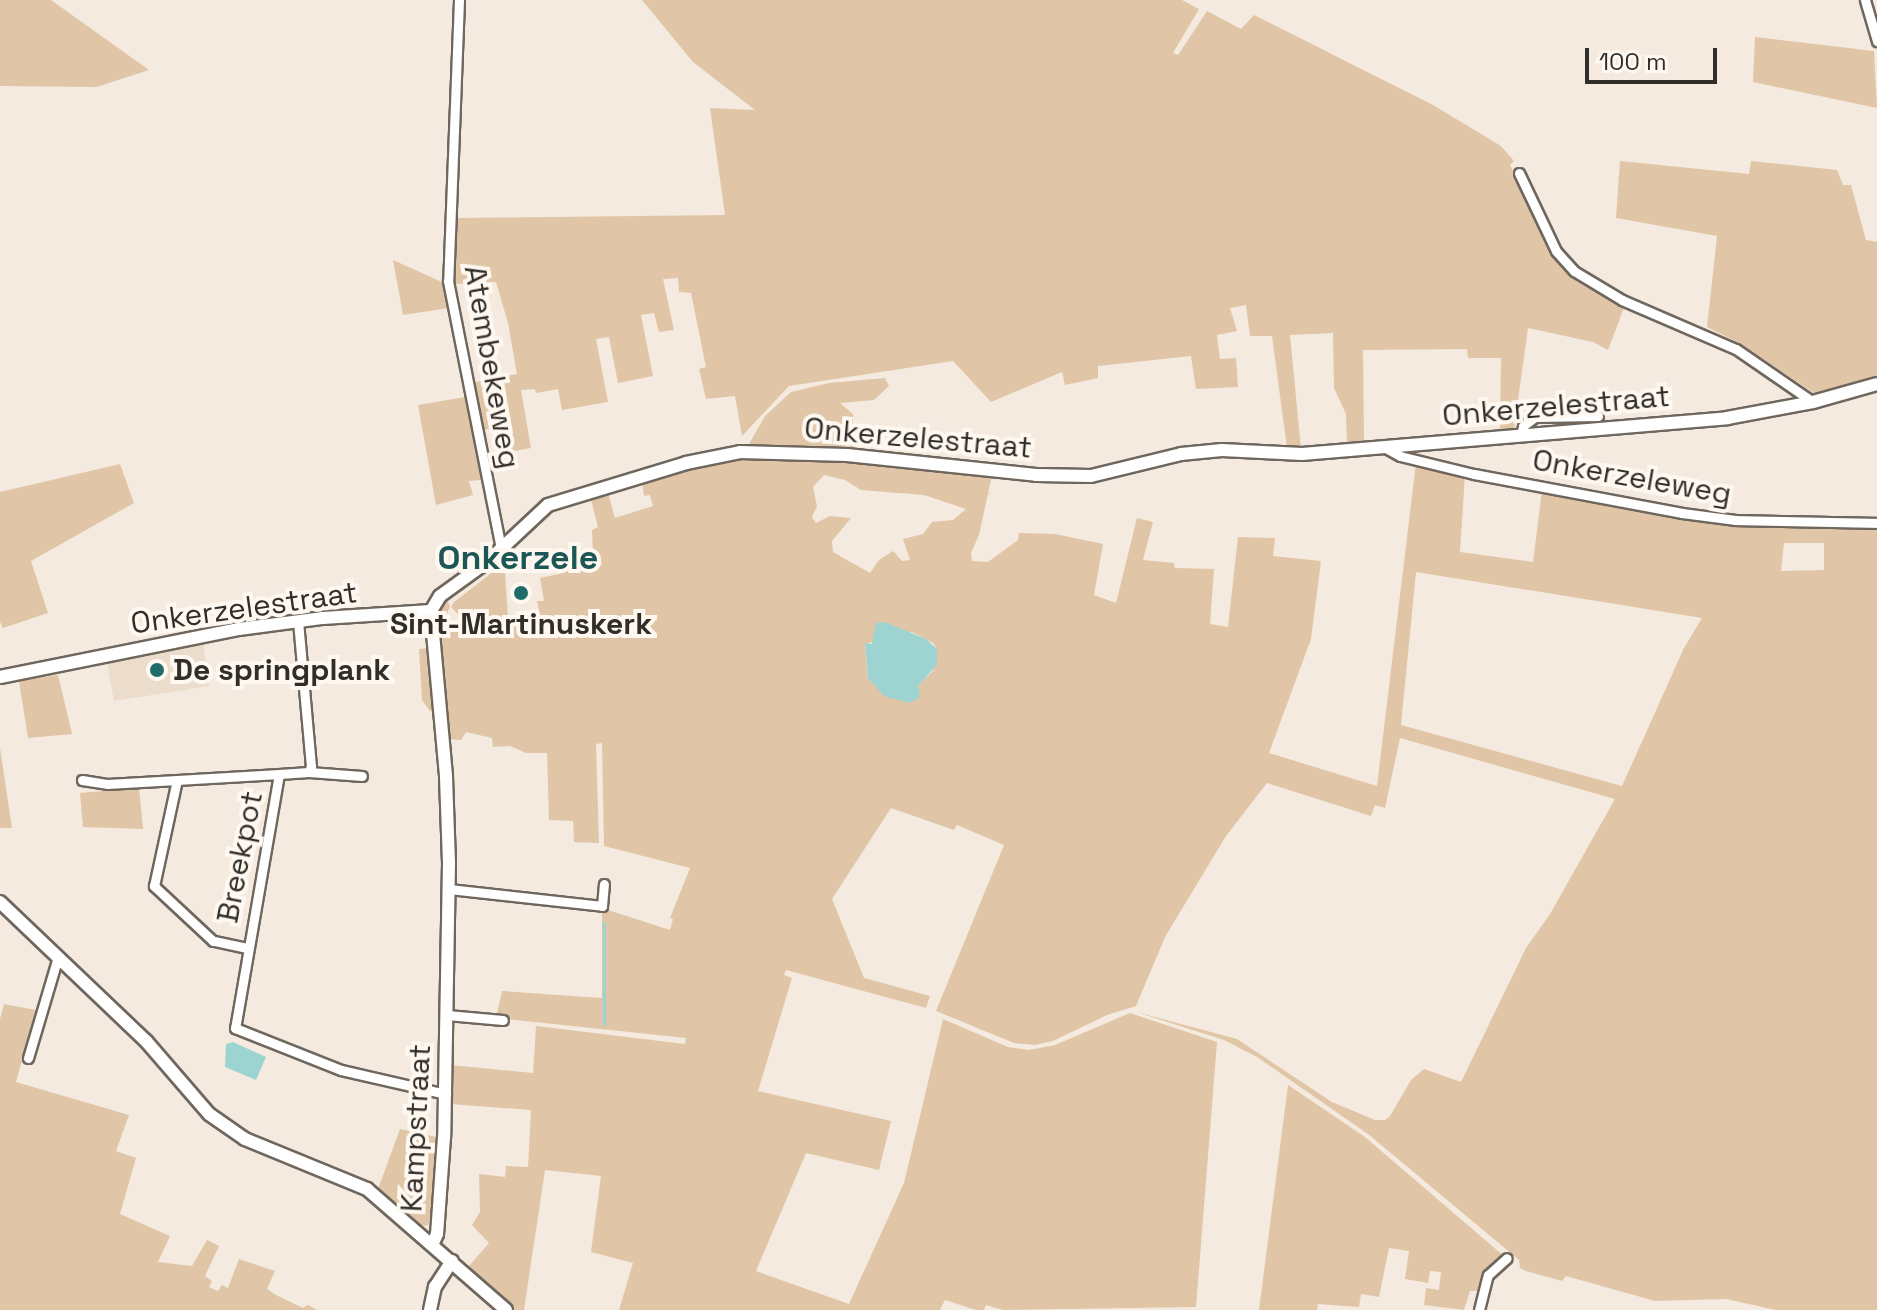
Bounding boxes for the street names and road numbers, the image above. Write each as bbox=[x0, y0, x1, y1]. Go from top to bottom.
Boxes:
street label: Atembekeweg bbox=[456, 263, 528, 471]
street label: Onkerzelestraat bbox=[1441, 378, 1671, 434]
street label: Onkerzelestraat bbox=[803, 410, 1033, 466]
street label: Onkerzeleweg bbox=[1530, 442, 1734, 512]
street label: Onkerzelestraat bbox=[128, 574, 360, 642]
street label: Breekpot bbox=[210, 788, 270, 926]
street label: Kampstraat bbox=[394, 1043, 438, 1213]

